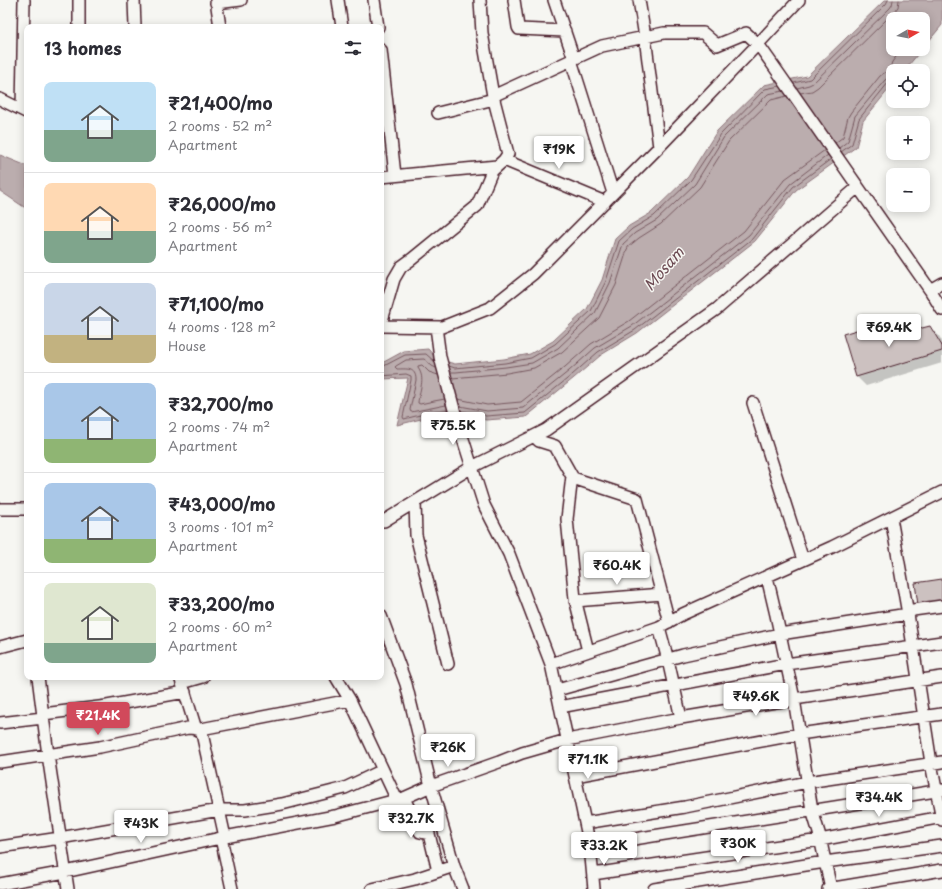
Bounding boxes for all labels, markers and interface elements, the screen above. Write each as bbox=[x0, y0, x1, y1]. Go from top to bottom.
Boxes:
north arrow bbox=[886, 12, 930, 56]
map controls bbox=[886, 12, 930, 212]
text: 13 homes bbox=[44, 35, 121, 61]
icon: filters bbox=[342, 37, 364, 59]
button: locate bbox=[886, 64, 930, 108]
text: ₹21,400/mo bbox=[168, 90, 272, 116]
icon: home bbox=[76, 98, 124, 146]
text: 2 rooms · 52 m² bbox=[168, 116, 272, 135]
button: + bbox=[886, 116, 930, 160]
text: Apartment bbox=[168, 135, 237, 154]
pin: ₹19K bbox=[535, 136, 583, 170]
text: ₹19K bbox=[543, 139, 575, 158]
button: − bbox=[886, 168, 930, 212]
text: ₹26,000/mo bbox=[168, 191, 276, 217]
icon: home bbox=[76, 199, 124, 247]
text: 2 rooms · 56 m² bbox=[168, 217, 272, 236]
text: Apartment bbox=[168, 236, 237, 255]
water label: Mosam bbox=[637, 240, 689, 295]
text: ₹71,100/mo bbox=[168, 291, 264, 317]
icon: home bbox=[76, 299, 124, 347]
pin: ₹69.4K bbox=[856, 314, 922, 348]
text: 4 rooms · 128 m² bbox=[168, 317, 276, 336]
text: ₹69.4K bbox=[866, 317, 912, 336]
text: House bbox=[168, 336, 206, 355]
text: ₹32,700/mo bbox=[168, 391, 273, 417]
icon: home bbox=[76, 399, 124, 447]
pin: ₹75.5K bbox=[420, 412, 486, 446]
text: ₹75.5K bbox=[430, 415, 476, 434]
text: 2 rooms · 74 m² bbox=[168, 417, 270, 436]
text: Apartment bbox=[168, 436, 237, 455]
text: ₹43,000/mo bbox=[168, 491, 275, 517]
icon: home bbox=[76, 499, 124, 547]
text: 3 rooms · 101 m² bbox=[168, 517, 274, 536]
text: Apartment bbox=[168, 536, 237, 555]
pin: ₹60.4K bbox=[584, 552, 650, 586]
text: ₹60.4K bbox=[593, 555, 641, 574]
text: ₹33,200/mo bbox=[168, 591, 274, 617]
icon: home bbox=[76, 599, 124, 647]
text: 2 rooms · 60 m² bbox=[168, 617, 273, 636]
text: Apartment bbox=[168, 636, 237, 655]
pin: ₹49.6K bbox=[723, 683, 789, 717]
text: ₹49.6K bbox=[732, 686, 780, 705]
pin: ₹21.4K bbox=[65, 702, 131, 736]
text: ₹21.4K bbox=[76, 705, 120, 724]
pin: ₹26K bbox=[424, 734, 472, 768]
text: ₹26K bbox=[430, 737, 466, 756]
pin: ₹71.1K bbox=[555, 746, 621, 780]
text: ₹71.1K bbox=[568, 749, 608, 768]
pin: ₹34.4K bbox=[846, 784, 912, 818]
text: ₹34.4K bbox=[855, 787, 903, 806]
pin: ₹32.7K bbox=[378, 805, 444, 839]
text: ₹32.7K bbox=[388, 808, 434, 827]
pin: ₹43K bbox=[117, 810, 165, 844]
text: ₹43K bbox=[123, 813, 159, 832]
pin: ₹30K bbox=[714, 830, 762, 864]
pin: ₹33.2K bbox=[571, 832, 637, 866]
text: ₹30K bbox=[720, 833, 756, 852]
text: ₹33.2K bbox=[580, 835, 628, 854]

